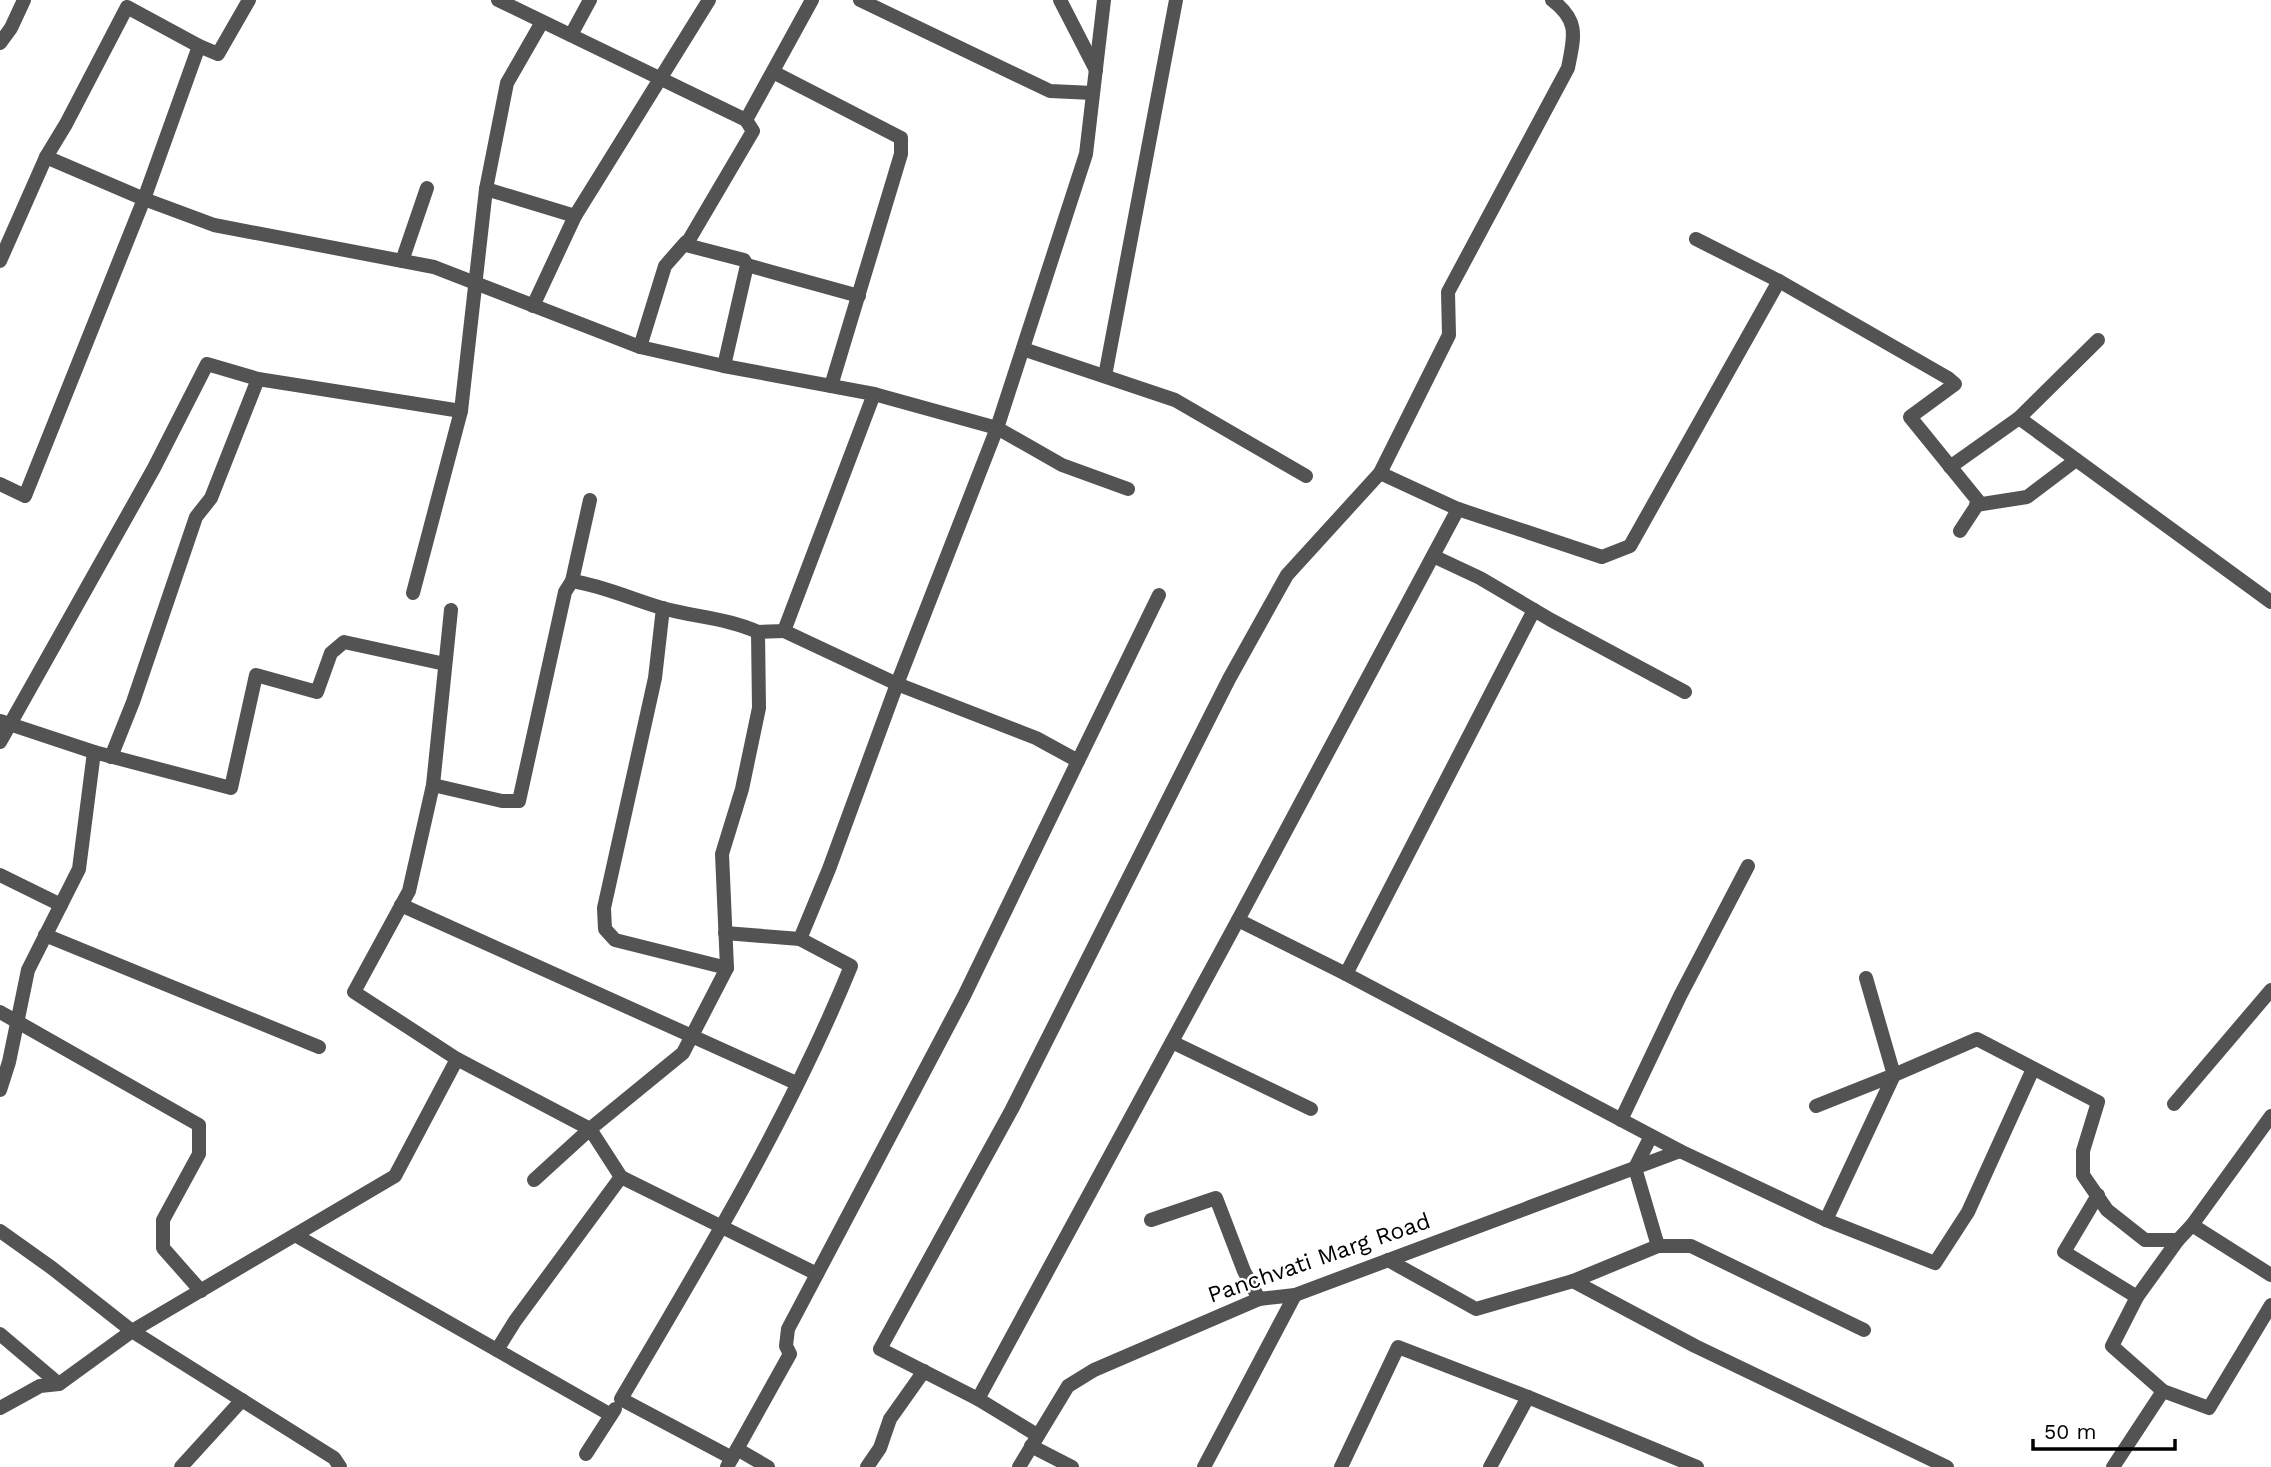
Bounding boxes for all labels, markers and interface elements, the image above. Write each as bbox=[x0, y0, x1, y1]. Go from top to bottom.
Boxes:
street label: Panchvati Marg Road bbox=[1204, 1207, 1434, 1309]
scale bar bbox=[2033, 1408, 2175, 1452]
text: 50 m bbox=[2044, 1419, 2096, 1444]

